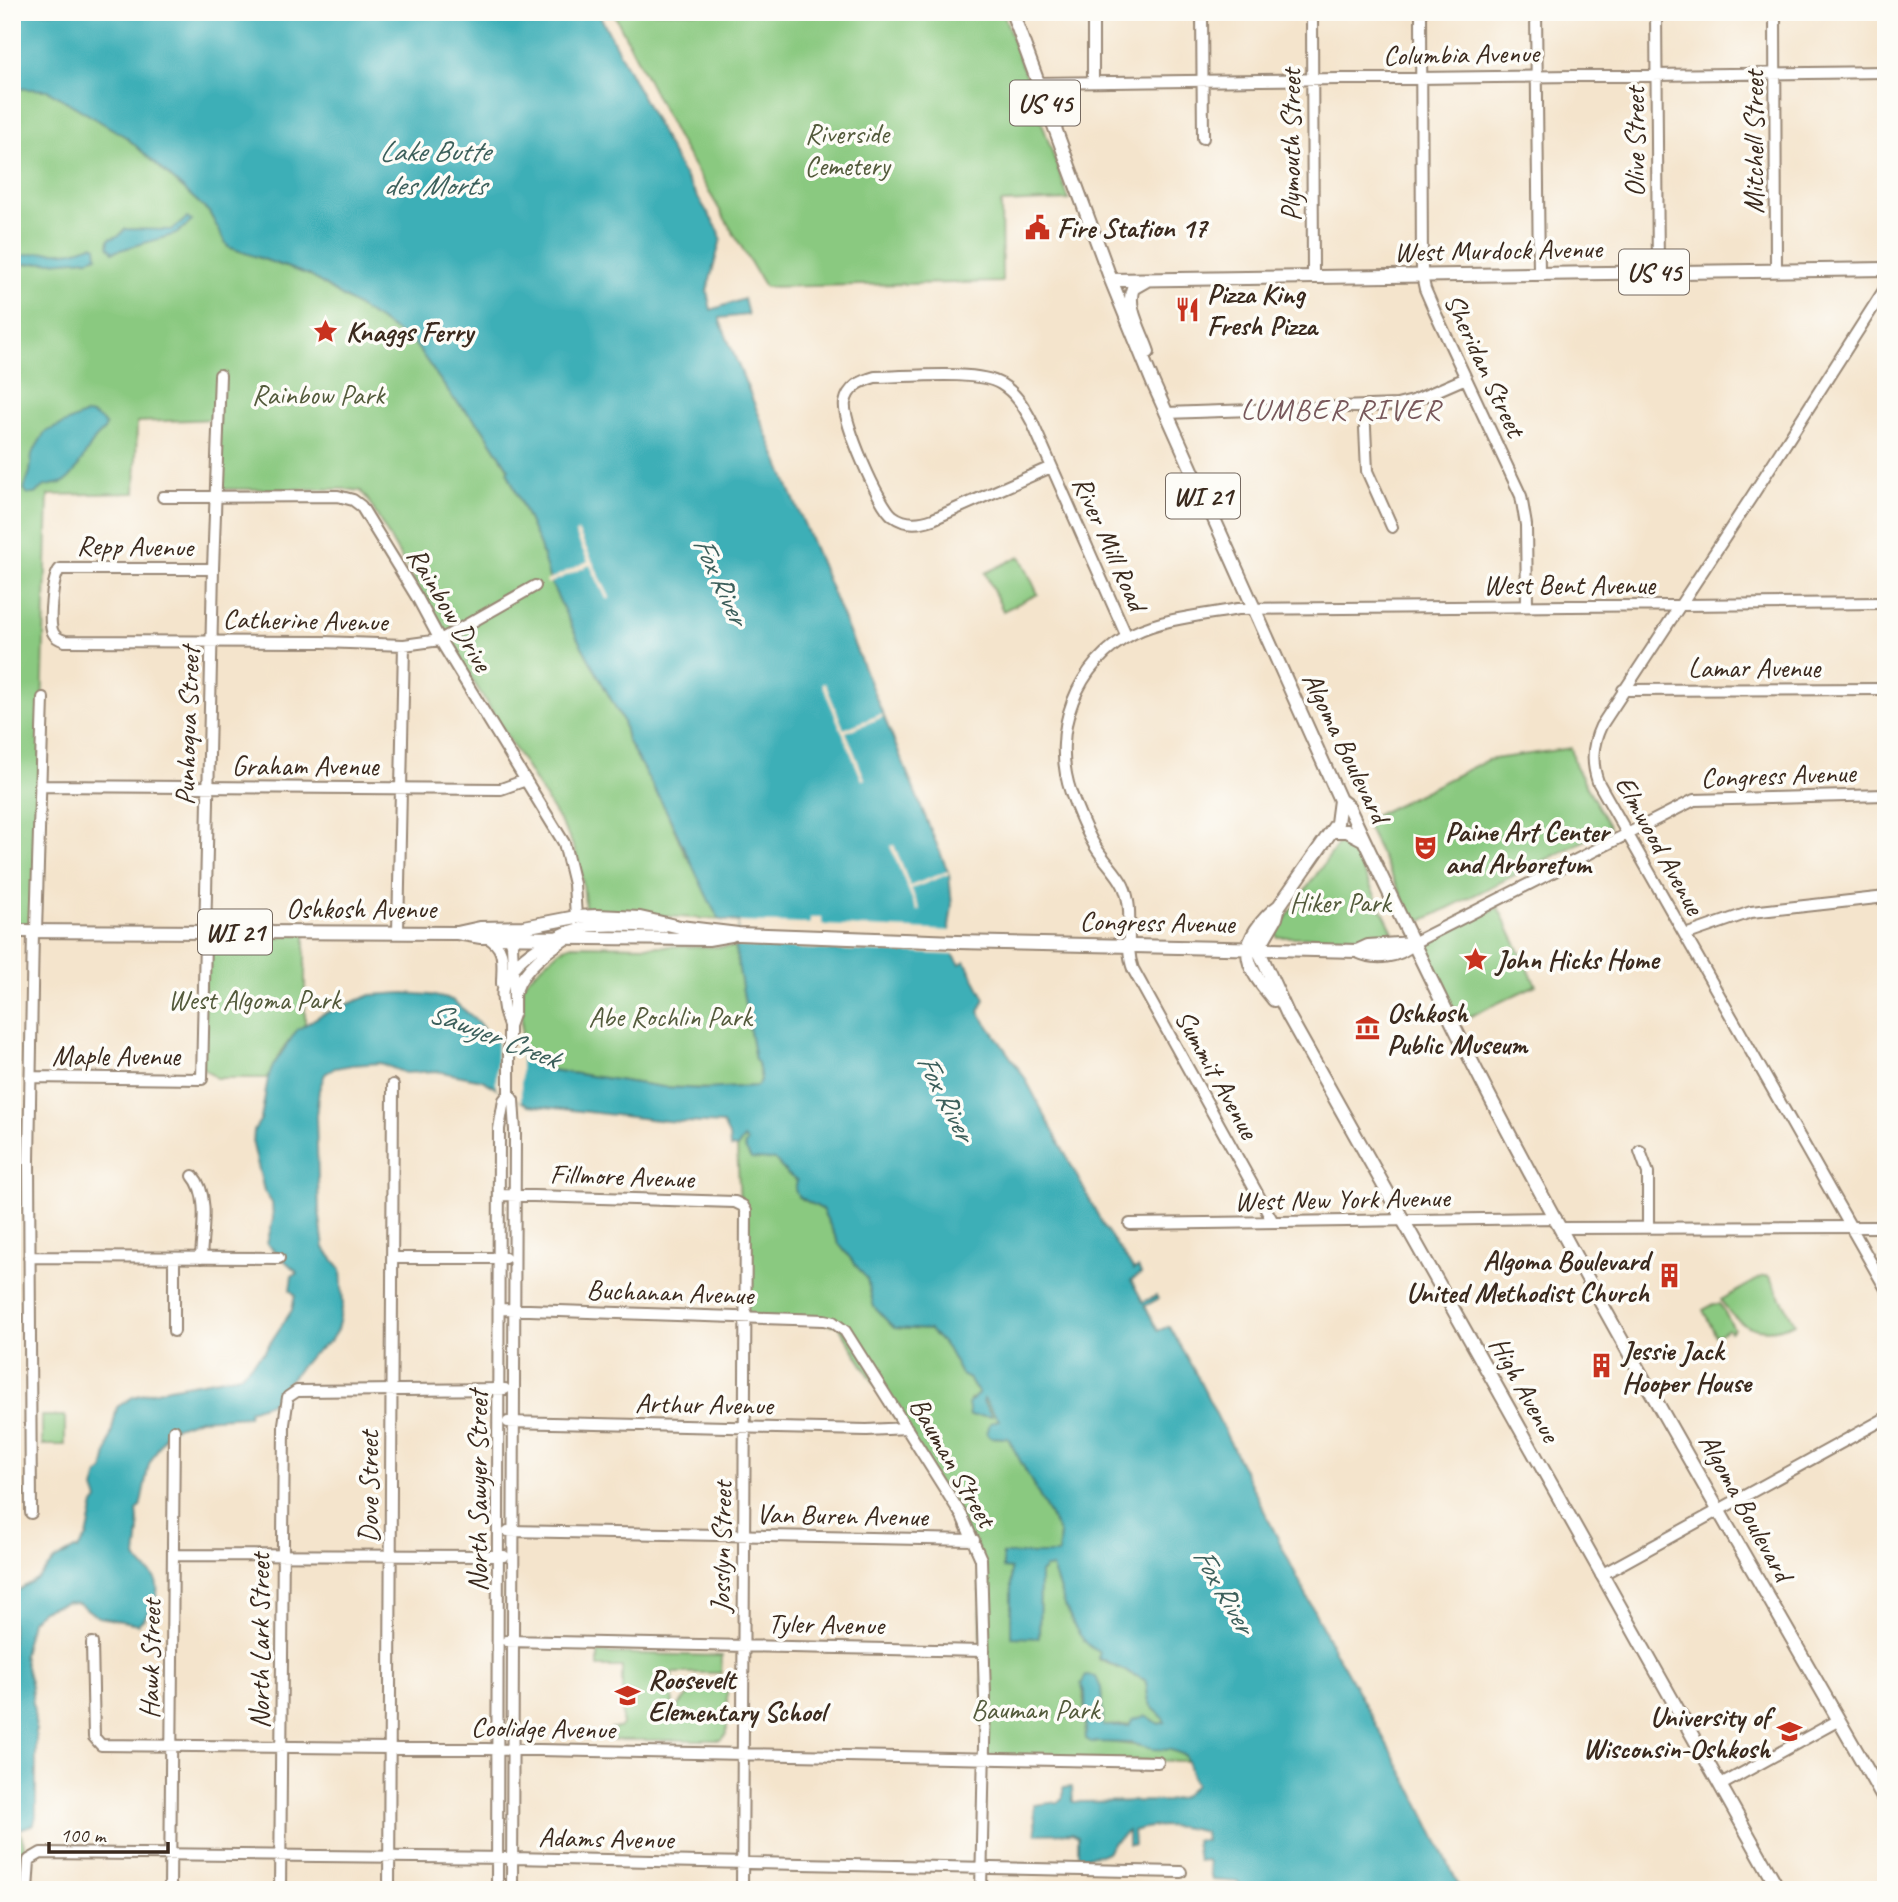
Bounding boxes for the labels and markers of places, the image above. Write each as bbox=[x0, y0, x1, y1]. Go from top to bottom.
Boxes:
place label: Fire Station 17 bbox=[1057, 210, 1209, 245]
public building icon: Fire Station 17 bbox=[1023, 213, 1051, 241]
place label: Pizza King Fresh Pizza bbox=[1207, 276, 1319, 343]
restaurant icon: Pizza King Fresh Pizza bbox=[1173, 295, 1201, 323]
place label: Knaggs Ferry bbox=[346, 314, 475, 349]
place icon: Knaggs Ferry bbox=[312, 317, 340, 345]
place label: Paine Art Center and Arboretum bbox=[1445, 814, 1612, 881]
theatre icon: Paine Art Center and Arboretum bbox=[1411, 833, 1439, 861]
place label: John Hicks Home bbox=[1494, 942, 1661, 977]
place icon: John Hicks Home bbox=[1462, 945, 1490, 973]
place label: Oshkosh Public Museum bbox=[1387, 995, 1529, 1062]
museum icon: Oshkosh Public Museum bbox=[1353, 1014, 1381, 1042]
place label: Algoma Boulevard United Methodist Church bbox=[1406, 1243, 1654, 1310]
building icon: Algoma Boulevard United Methodist Church bbox=[1655, 1262, 1683, 1290]
place label: Jessie Jack Hooper House bbox=[1620, 1333, 1754, 1400]
building icon: Jessie Jack Hooper House bbox=[1588, 1352, 1616, 1380]
place label: Roosevelt Elementary School bbox=[648, 1662, 831, 1729]
school or university icon: Roosevelt Elementary School bbox=[614, 1681, 642, 1709]
place label: University of Wisconsin-Oshkosh bbox=[1583, 1699, 1777, 1766]
school or university icon: University of Wisconsin-Oshkosh bbox=[1776, 1718, 1804, 1746]

